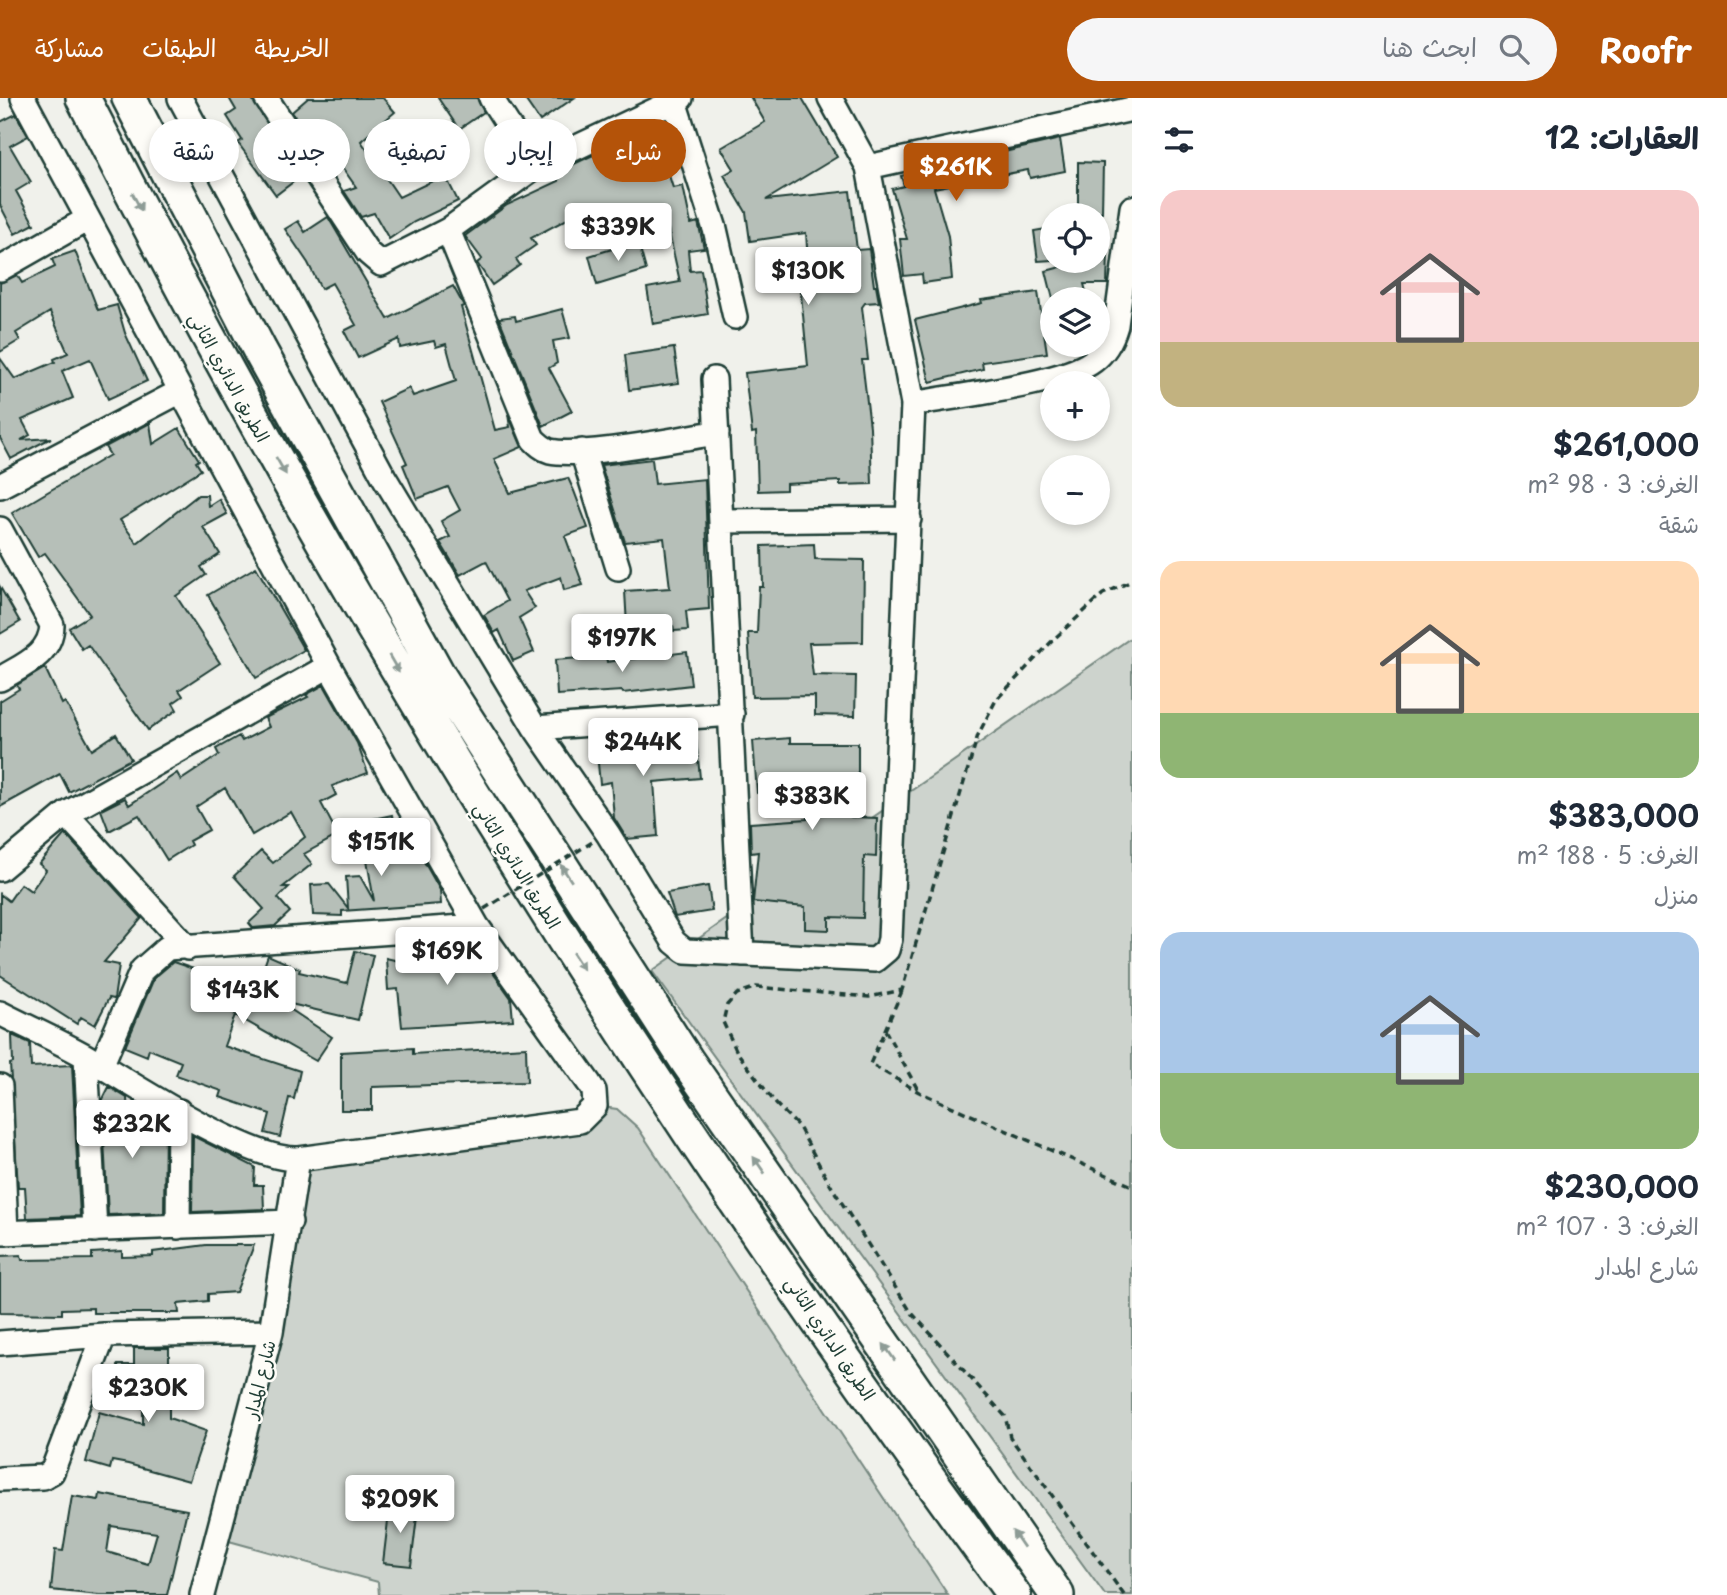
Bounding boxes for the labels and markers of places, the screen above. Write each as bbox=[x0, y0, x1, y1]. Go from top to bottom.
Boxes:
pin: $261K bbox=[907, 144, 1005, 203]
pin: $339K bbox=[569, 204, 667, 263]
pin: $130K bbox=[759, 248, 857, 307]
pin: $197K bbox=[573, 614, 671, 674]
pin: $244K bbox=[594, 718, 692, 778]
pin: $383K bbox=[763, 772, 861, 832]
pin: $151K bbox=[332, 818, 430, 878]
pin: $169K bbox=[398, 928, 496, 987]
pin: $143K bbox=[194, 967, 292, 1026]
pin: $232K bbox=[83, 1100, 181, 1160]
pin: $230K bbox=[99, 1364, 197, 1424]
pin: $209K bbox=[351, 1476, 449, 1535]

